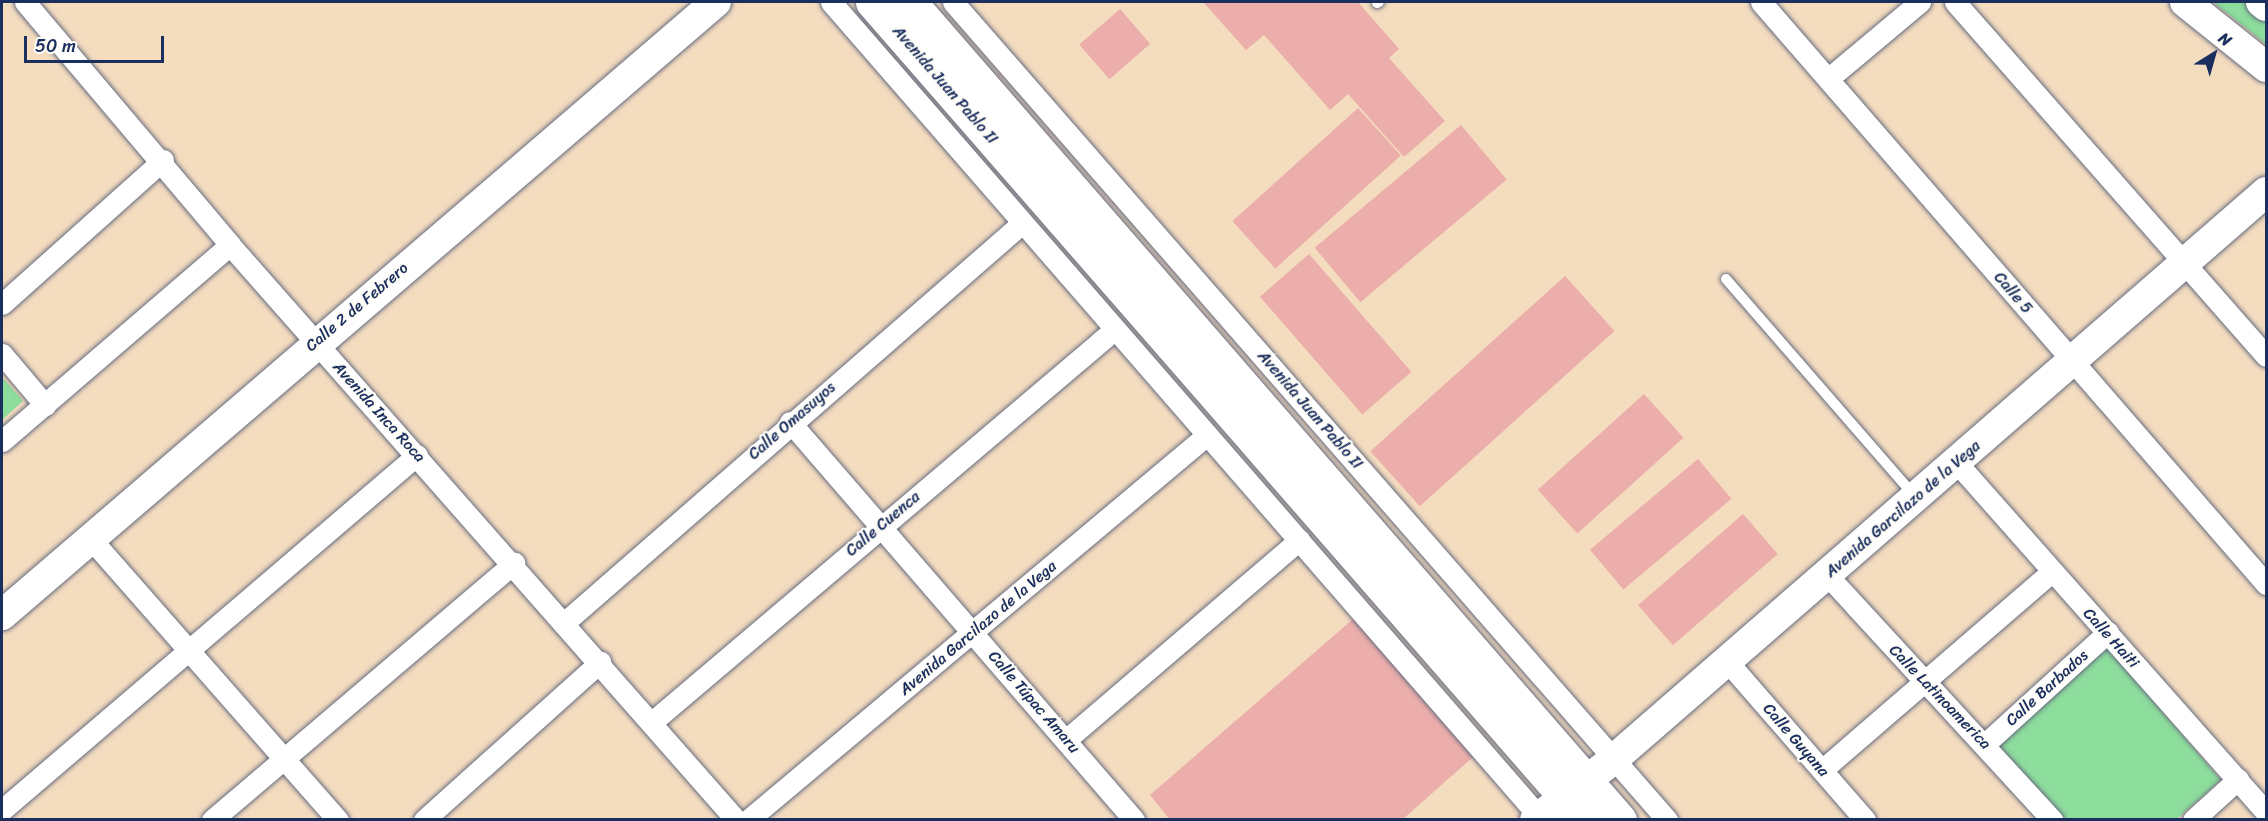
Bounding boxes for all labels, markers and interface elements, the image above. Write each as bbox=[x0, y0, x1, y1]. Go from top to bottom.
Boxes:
street label: Avenida Juan Pablo II bbox=[888, 22, 1002, 148]
scale bar bbox=[27, 24, 166, 62]
north arrow bbox=[2184, 24, 2244, 84]
text: N bbox=[2212, 24, 2238, 54]
text: 50 m bbox=[35, 30, 76, 62]
street label: Calle 2 de Febrero bbox=[302, 258, 412, 356]
street label: Calle 5 bbox=[1990, 268, 2036, 318]
street label: Avenida Juan Pablo II bbox=[1253, 347, 1367, 473]
street label: Avenida Inca Roca bbox=[329, 358, 429, 466]
street label: Calle Omasuyos bbox=[744, 378, 840, 464]
street label: Avenida Garcilazo de la Vega bbox=[1821, 436, 1985, 582]
street label: Calle Cuenca bbox=[842, 487, 924, 561]
street label: Avenida Garcilazo de la Vega bbox=[895, 557, 1061, 699]
street label: Calle Haiti bbox=[2079, 604, 2143, 672]
street label: Calle Latinoamerica bbox=[1885, 641, 1995, 753]
street label: Calle Barbados bbox=[2002, 646, 2092, 730]
street label: Calle Túpac Amaru bbox=[984, 647, 1084, 757]
street label: Calle Guyana bbox=[1759, 699, 1833, 781]

